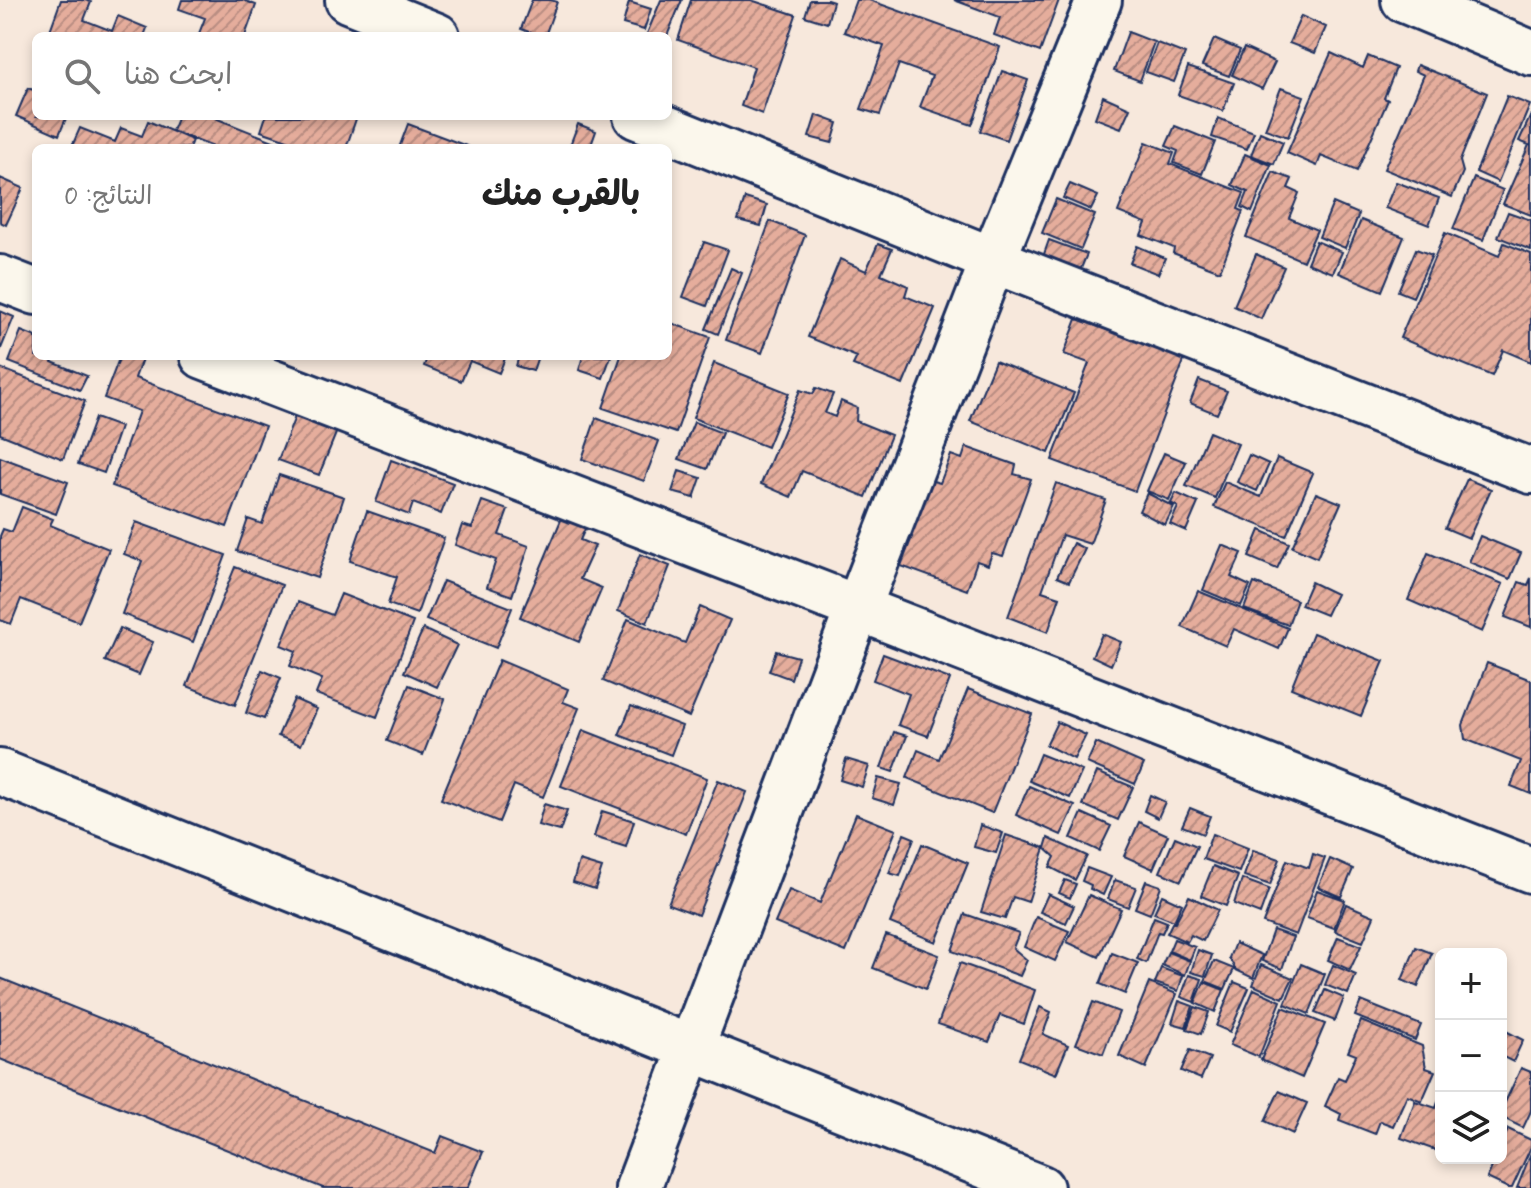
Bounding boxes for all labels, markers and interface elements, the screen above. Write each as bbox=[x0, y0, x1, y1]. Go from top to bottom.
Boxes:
search box bbox=[32, 32, 672, 120]
icon: search bbox=[60, 54, 104, 98]
text: ابحث هنا bbox=[124, 56, 232, 95]
text: بالقرب منك bbox=[482, 173, 640, 218]
text: النتائج: 0 bbox=[64, 180, 153, 214]
map controls bbox=[1435, 948, 1507, 1164]
button: + bbox=[1435, 948, 1507, 1020]
button: − bbox=[1435, 1020, 1507, 1092]
button: layers bbox=[1435, 1092, 1507, 1164]

